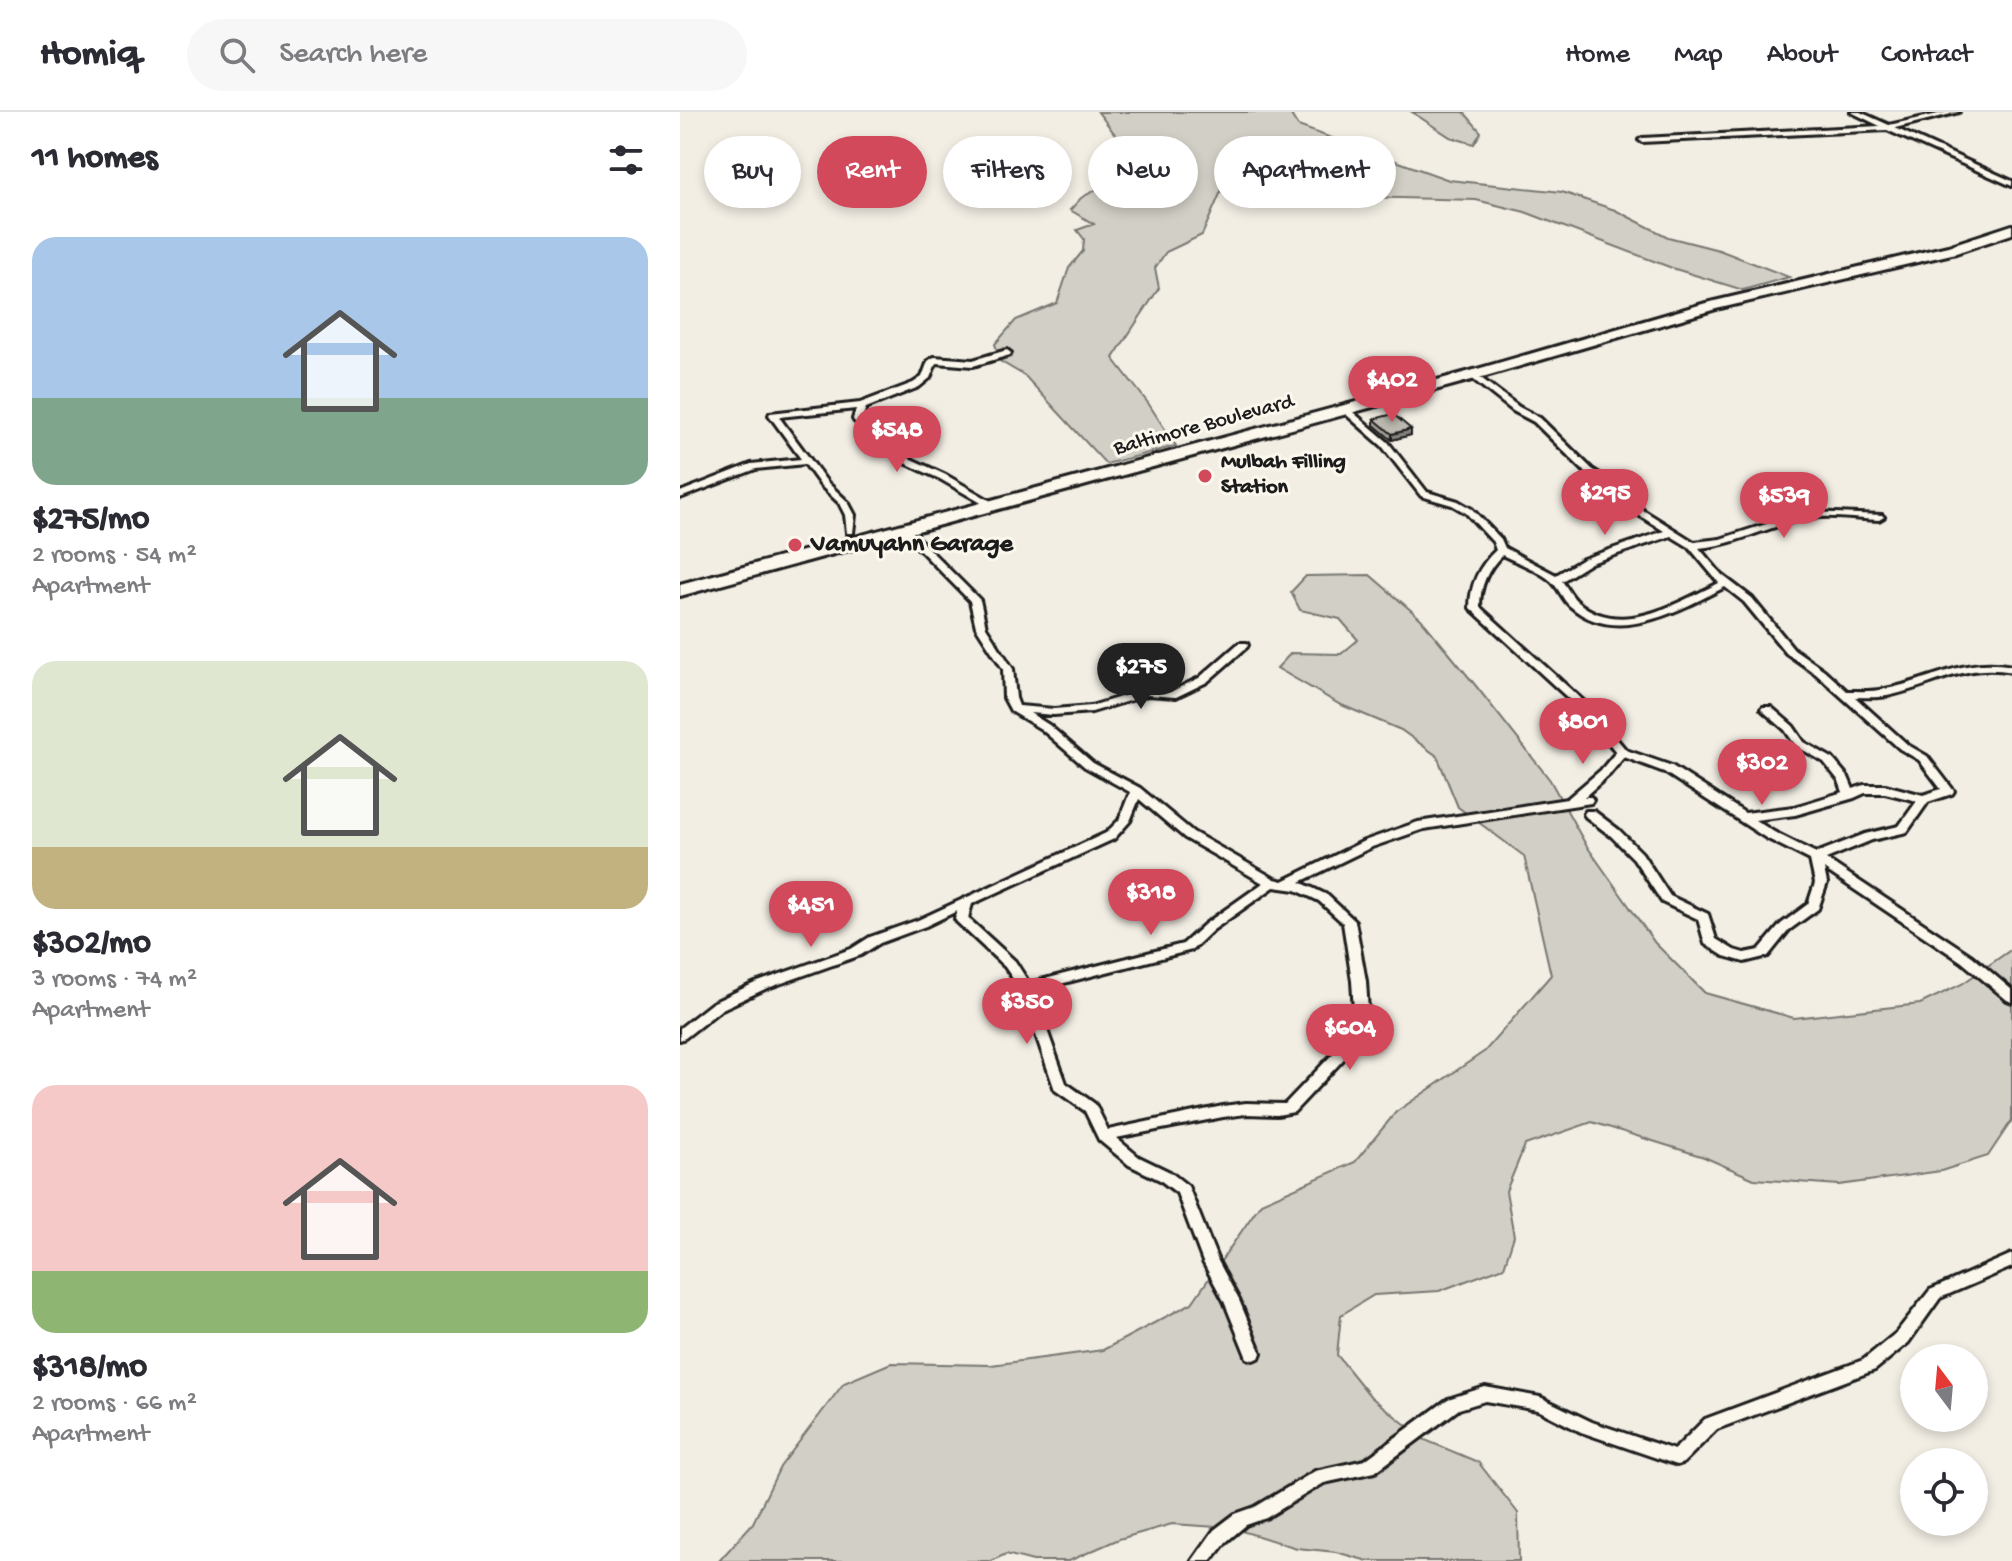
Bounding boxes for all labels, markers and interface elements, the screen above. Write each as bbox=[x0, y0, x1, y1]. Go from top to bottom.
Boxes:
search box bbox=[187, 19, 747, 91]
text: Homiq bbox=[40, 33, 139, 77]
icon: search bbox=[215, 33, 259, 77]
text: Search here bbox=[279, 38, 427, 73]
text: Home bbox=[1565, 39, 1630, 72]
text: Map bbox=[1674, 39, 1723, 72]
text: About bbox=[1767, 39, 1837, 72]
text: Contact bbox=[1881, 39, 1972, 72]
chip: Buy bbox=[704, 136, 801, 208]
chip: Rent bbox=[817, 136, 927, 208]
chip: Filters bbox=[943, 136, 1072, 208]
chip: New bbox=[1088, 136, 1198, 208]
chip: Apartment bbox=[1214, 136, 1396, 208]
icon: filters bbox=[604, 138, 648, 182]
text: 11 homes bbox=[32, 140, 158, 180]
icon: home bbox=[268, 289, 412, 433]
pin: $402 bbox=[1345, 356, 1439, 424]
text: $402 bbox=[1366, 366, 1418, 397]
street label: Baltimore Boulevard bbox=[1110, 389, 1299, 463]
pin: $548 bbox=[850, 406, 944, 474]
text: $548 bbox=[871, 416, 923, 447]
place label: Mulbah Filling Station bbox=[1221, 450, 1346, 501]
marker: Mulbah Filling Station bbox=[1196, 467, 1214, 485]
pin: $295 bbox=[1558, 469, 1652, 537]
pin: $539 bbox=[1737, 472, 1831, 540]
text: $295 bbox=[1579, 479, 1631, 510]
text: $539 bbox=[1758, 482, 1810, 513]
text: $275/mo bbox=[32, 501, 149, 541]
place label: Vamuyahn Garage bbox=[810, 530, 1015, 561]
marker: Vamuyahn Garage bbox=[786, 536, 804, 554]
text: 2 rooms · 54 m² bbox=[32, 541, 197, 572]
text: Apartment bbox=[32, 572, 149, 603]
pin: $275 bbox=[1094, 643, 1188, 711]
text: $275 bbox=[1115, 653, 1167, 684]
pin: $801 bbox=[1536, 698, 1630, 766]
text: $801 bbox=[1557, 708, 1609, 739]
icon: home bbox=[268, 713, 412, 857]
pin: $302 bbox=[1715, 739, 1809, 807]
text: $302 bbox=[1736, 749, 1788, 780]
pin: $318 bbox=[1104, 869, 1198, 937]
text: $318 bbox=[1126, 879, 1176, 910]
pin: $451 bbox=[764, 881, 858, 949]
text: $451 bbox=[787, 891, 835, 922]
text: $302/mo bbox=[32, 925, 151, 965]
text: 3 rooms · 74 m² bbox=[32, 965, 197, 996]
pin: $350 bbox=[980, 978, 1074, 1046]
text: $350 bbox=[1000, 988, 1054, 1019]
text: Apartment bbox=[32, 996, 149, 1027]
pin: $604 bbox=[1303, 1004, 1397, 1072]
text: $604 bbox=[1324, 1014, 1376, 1045]
icon: home bbox=[268, 1137, 412, 1281]
north arrow bbox=[1900, 1344, 1988, 1432]
map controls bbox=[1900, 1344, 1988, 1536]
text: $318/mo bbox=[32, 1349, 147, 1389]
text: 2 rooms · 66 m² bbox=[32, 1389, 197, 1420]
text: Apartment bbox=[32, 1420, 149, 1451]
button: locate bbox=[1900, 1448, 1988, 1536]

